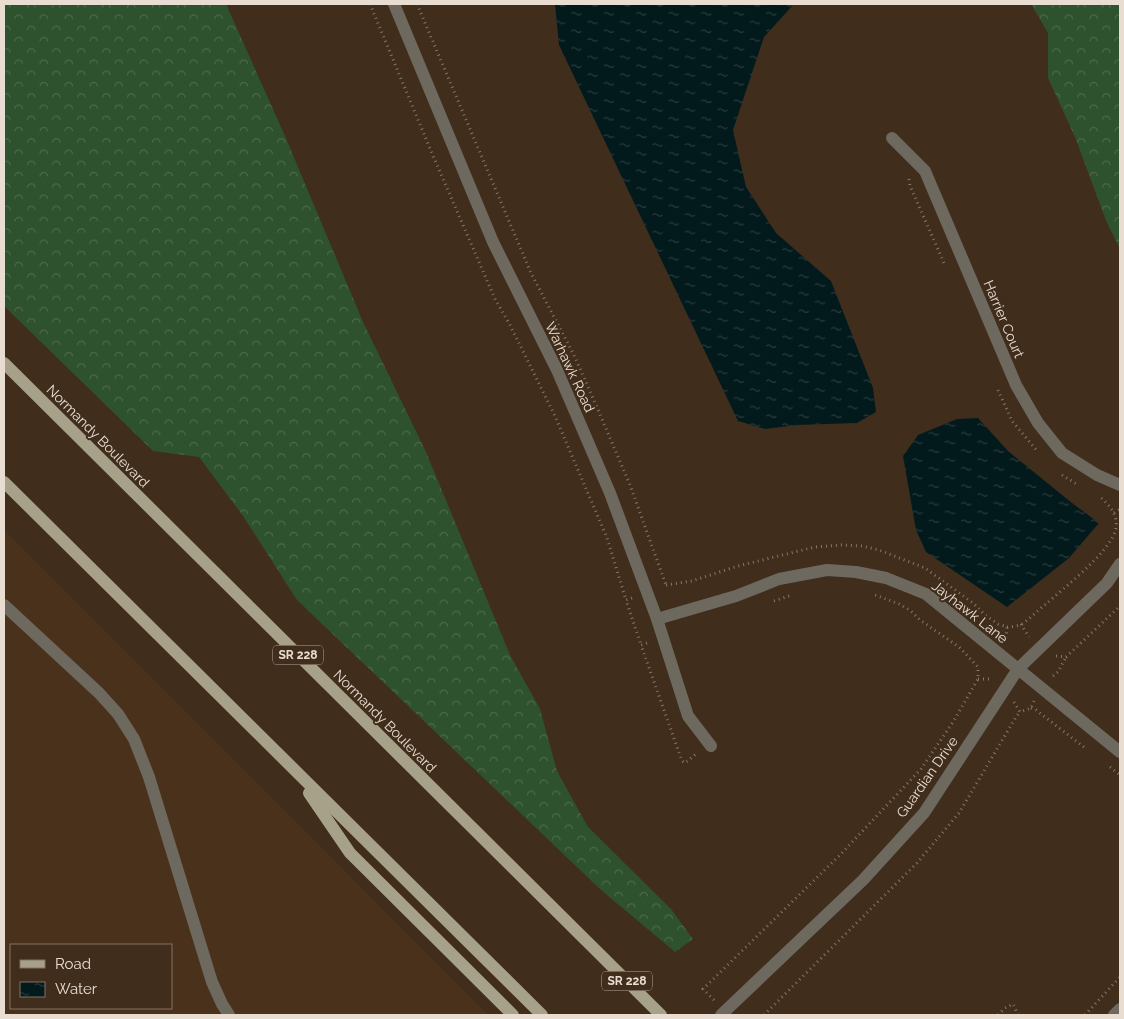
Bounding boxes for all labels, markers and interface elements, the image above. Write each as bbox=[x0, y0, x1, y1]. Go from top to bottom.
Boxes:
street label: Harrier Court bbox=[980, 278, 1028, 361]
street label: Warhawk Road bbox=[542, 319, 598, 415]
street label: Normandy Boulevard bbox=[43, 381, 153, 491]
street label: Jayhawk Lane bbox=[929, 577, 1011, 647]
road number: SR 228 bbox=[273, 646, 323, 664]
street label: Normandy Boulevard bbox=[330, 666, 440, 776]
street label: Guardian Drive bbox=[893, 733, 961, 821]
legend bbox=[10, 944, 172, 1009]
text: Road bbox=[55, 955, 91, 973]
road number: SR 228 bbox=[602, 971, 652, 990]
text: Water bbox=[55, 980, 98, 998]

